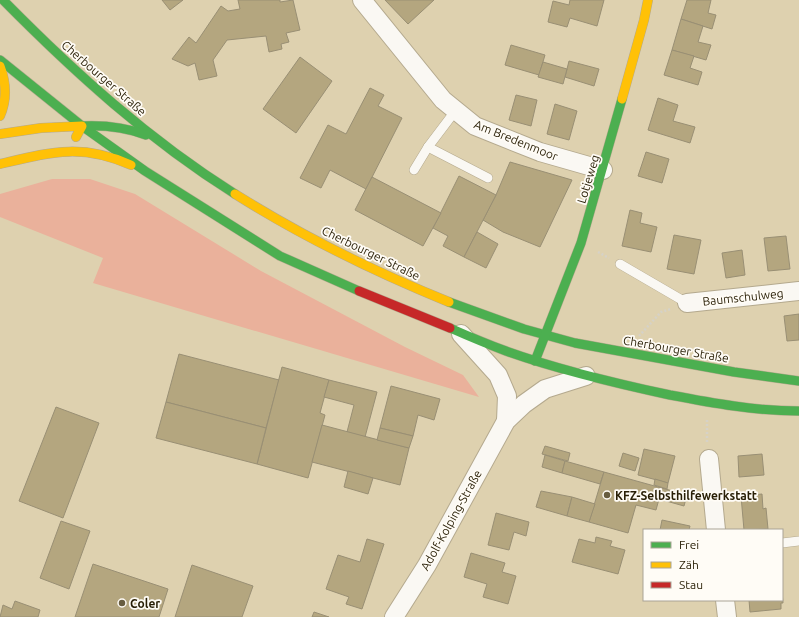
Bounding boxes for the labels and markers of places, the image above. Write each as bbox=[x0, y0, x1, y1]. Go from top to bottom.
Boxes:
place label: KFZ-Selbsthilfewerkstatt bbox=[615, 489, 757, 502]
marker: KFZ-Selbsthilfewerkstatt bbox=[602, 490, 612, 500]
place label: Coler bbox=[130, 597, 160, 610]
marker: Coler bbox=[117, 598, 127, 608]

